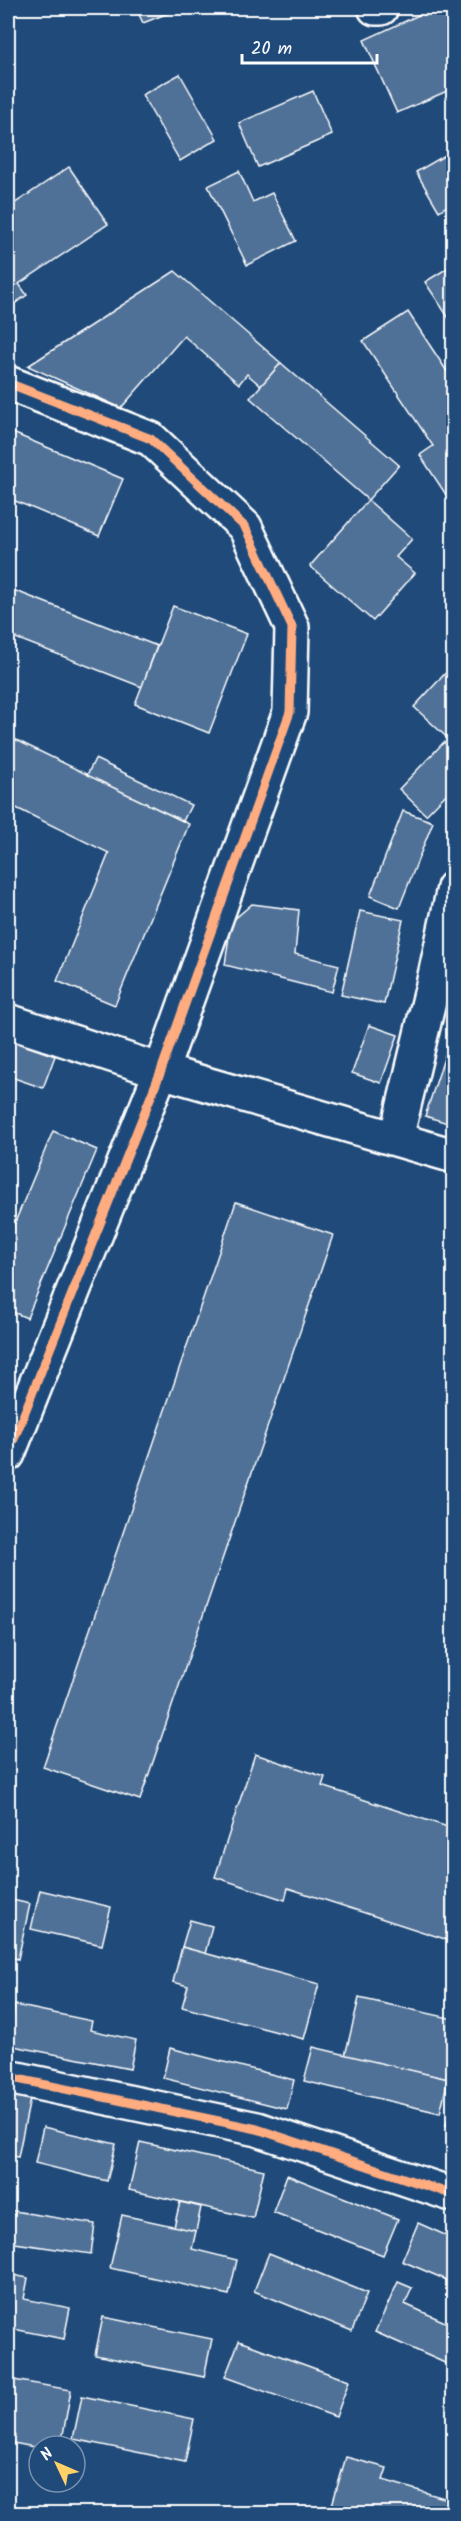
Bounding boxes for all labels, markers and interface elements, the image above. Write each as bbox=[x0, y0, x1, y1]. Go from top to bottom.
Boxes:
scale bar bbox=[242, 27, 377, 65]
text: 20 m bbox=[251, 35, 292, 64]
north arrow bbox=[27, 2434, 87, 2494]
text: N bbox=[35, 2442, 60, 2467]

